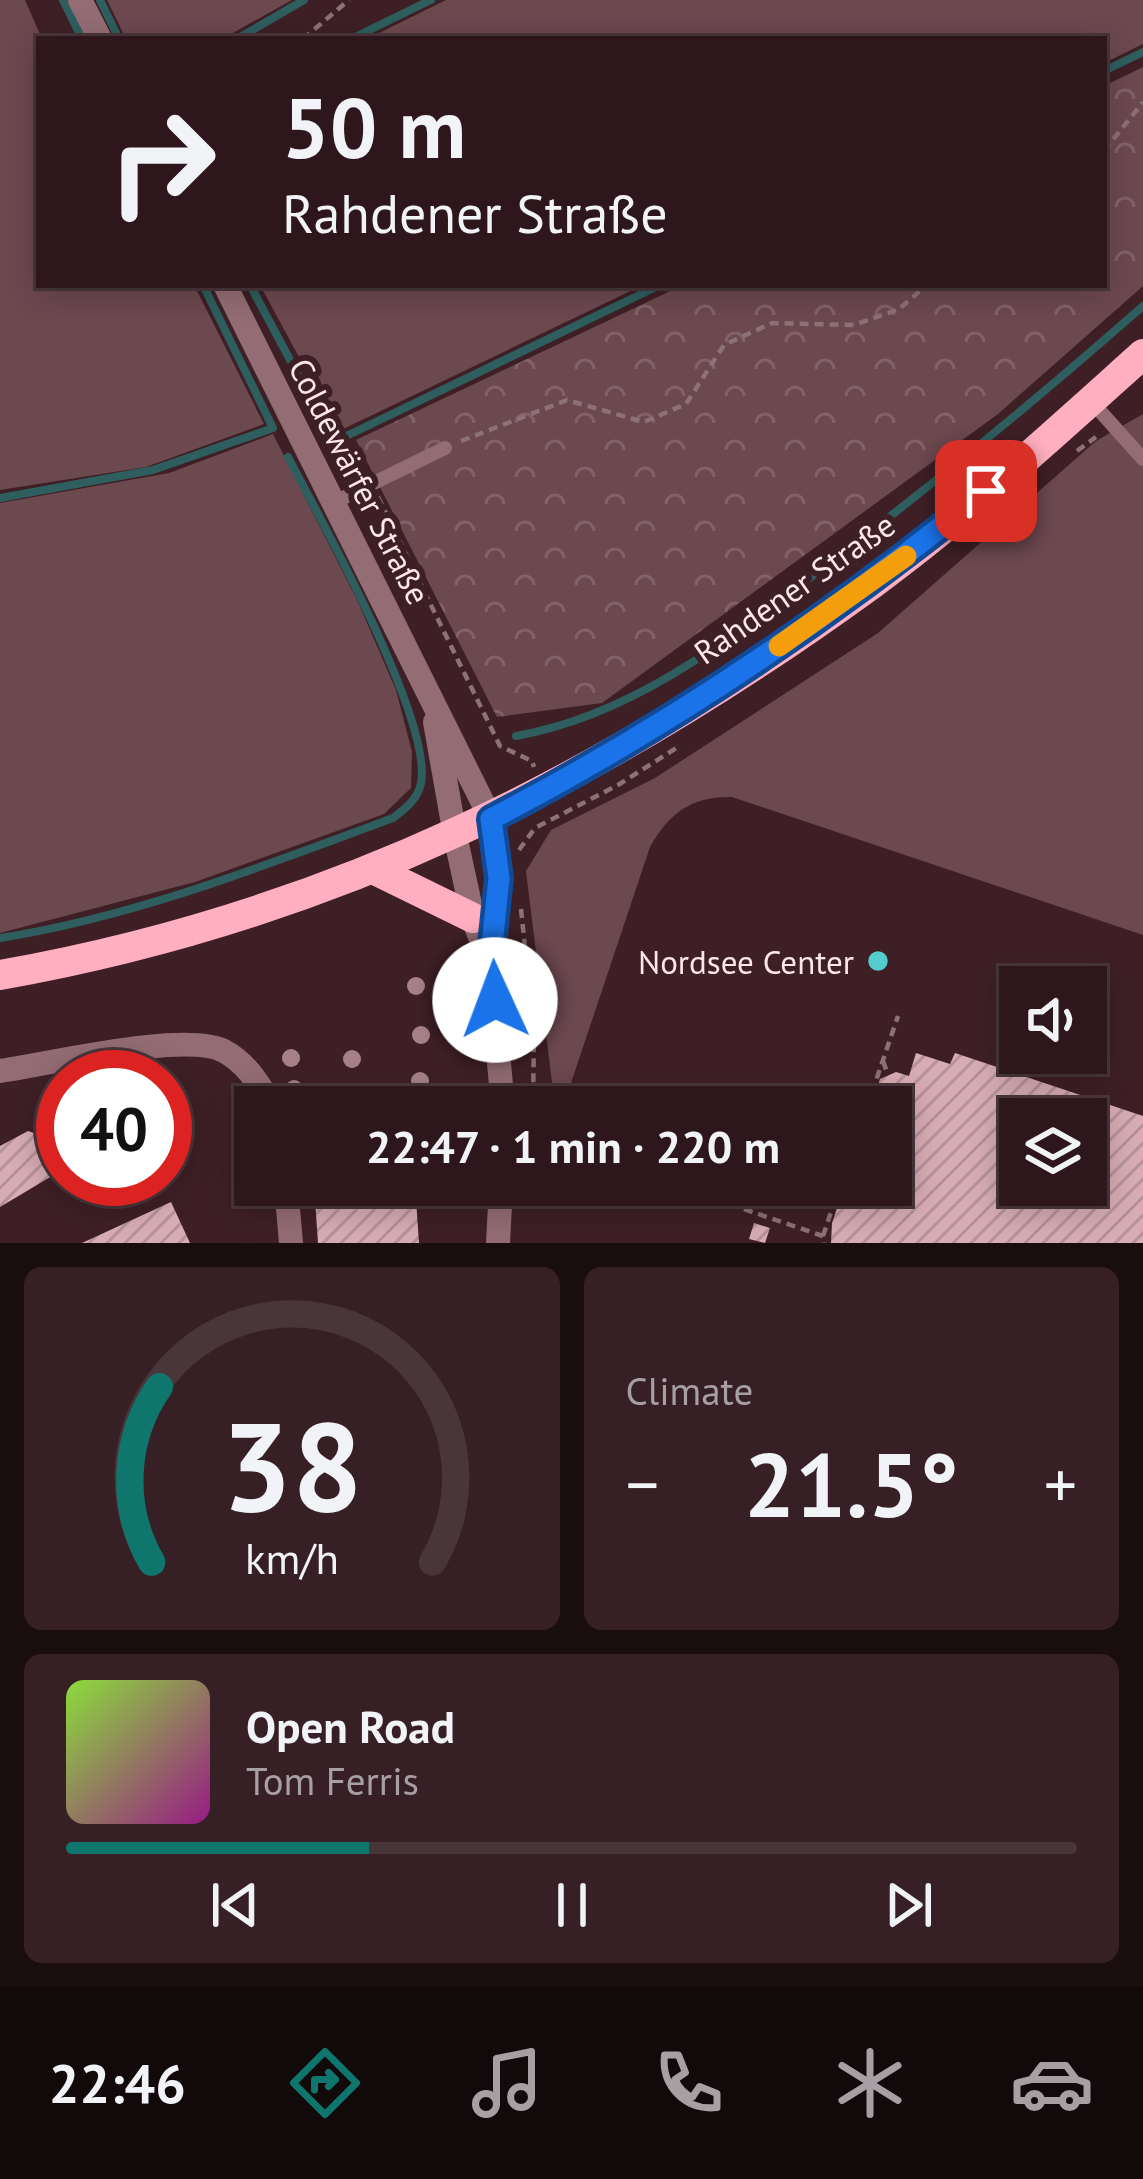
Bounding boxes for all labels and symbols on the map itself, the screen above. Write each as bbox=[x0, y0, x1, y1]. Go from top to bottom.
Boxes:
street label: Coldewärfer Straße bbox=[279, 351, 441, 611]
pin bbox=[935, 440, 1037, 542]
street label: Rahdener Straße bbox=[685, 503, 903, 673]
position arrow bbox=[432, 937, 558, 1063]
place label: Nordsee Center bbox=[638, 940, 854, 983]
marker: Nordsee Center bbox=[865, 948, 891, 974]
speed limit sign: 40 bbox=[36, 1050, 192, 1206]

